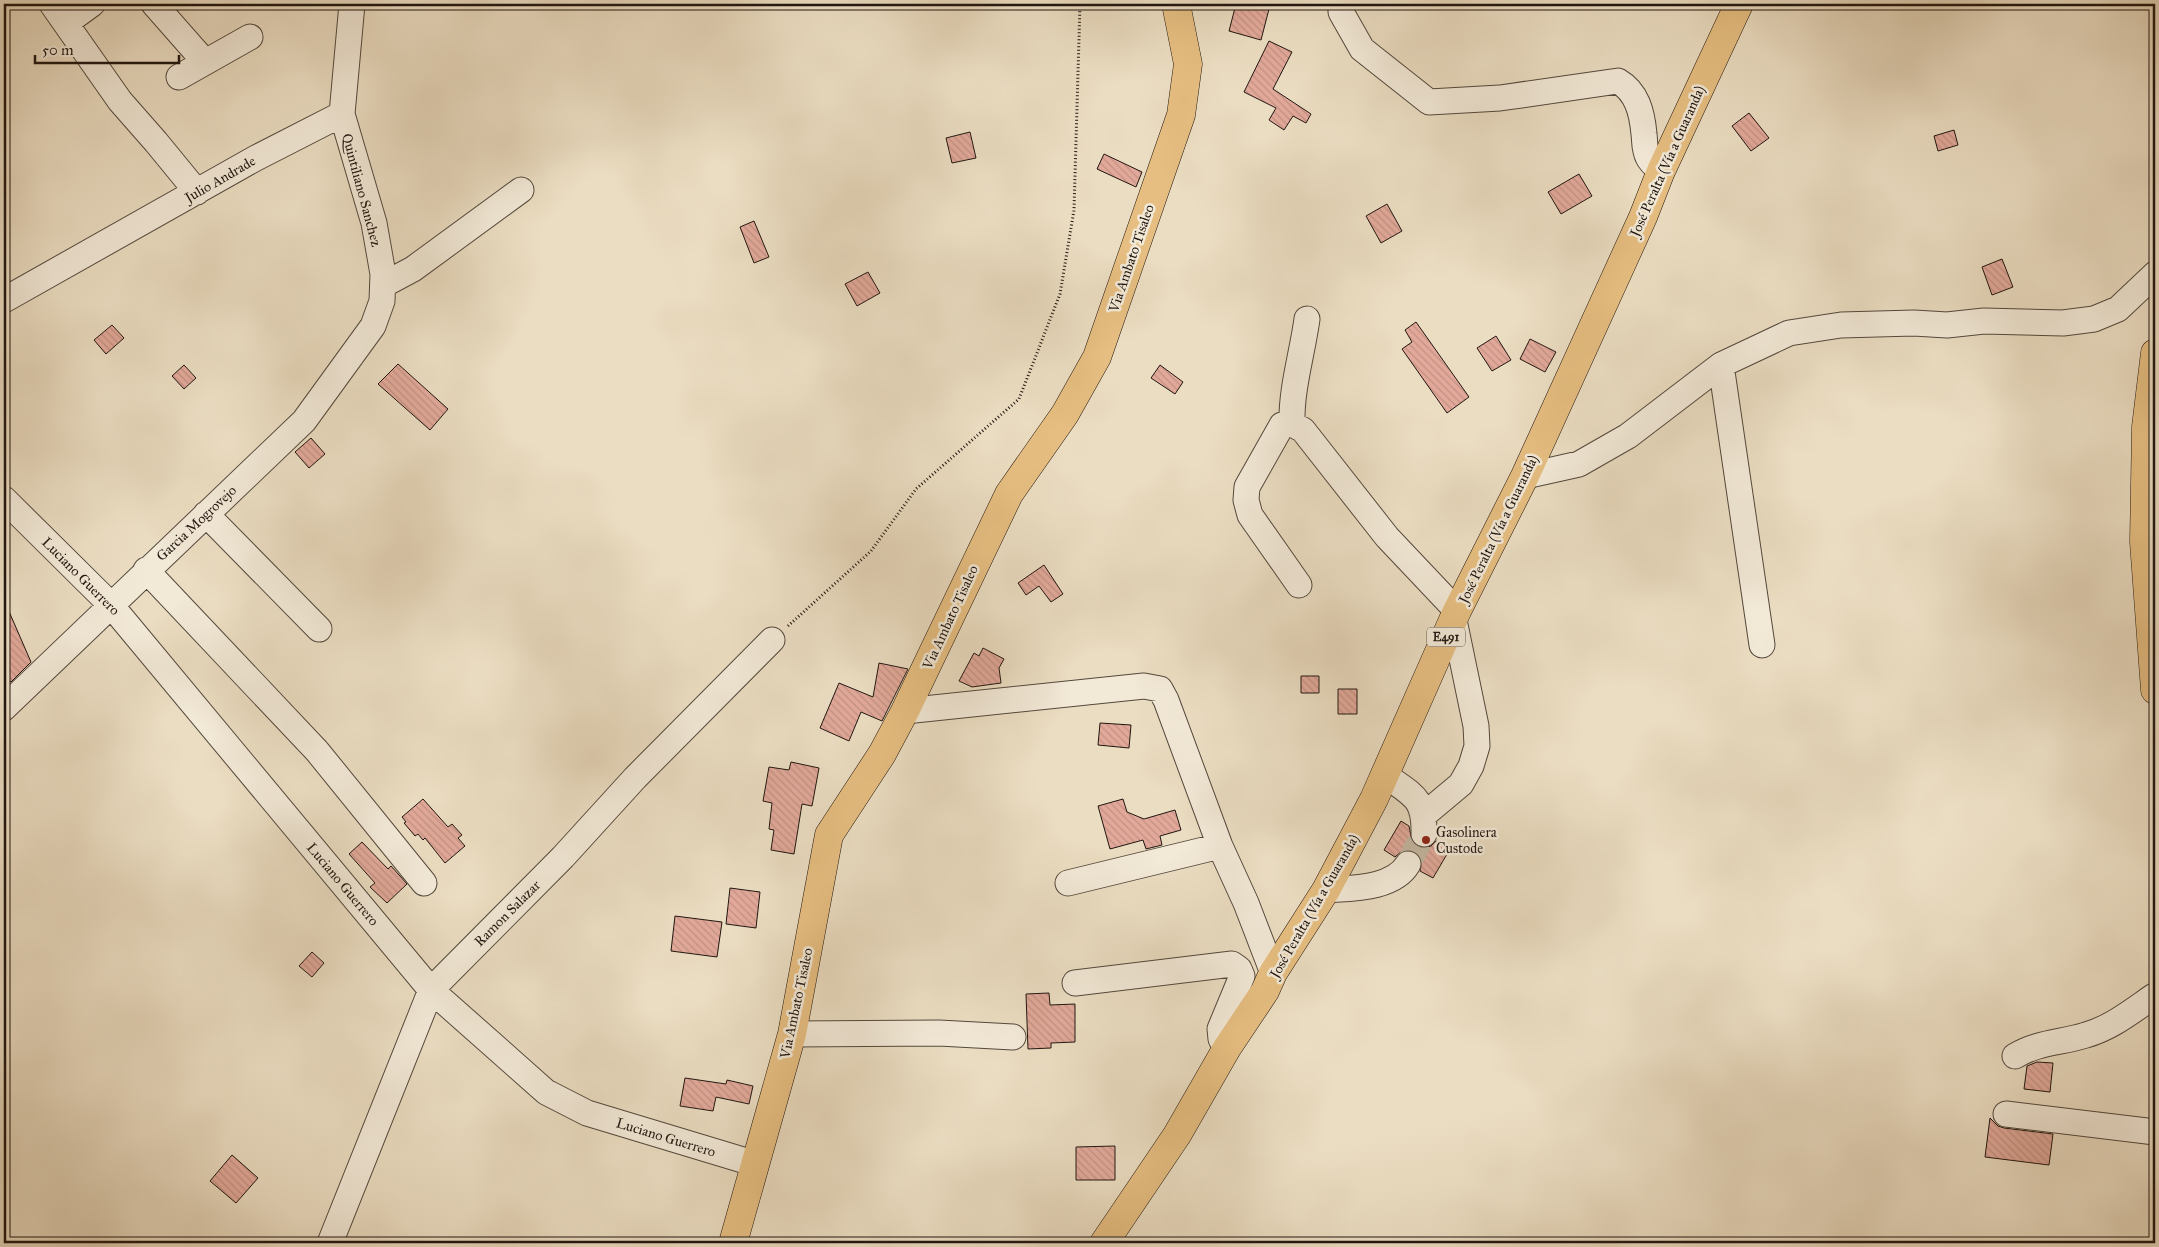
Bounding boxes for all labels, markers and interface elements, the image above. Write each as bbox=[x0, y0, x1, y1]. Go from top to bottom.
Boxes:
scale bar bbox=[35, 32, 179, 64]
text: 50 m bbox=[42, 41, 74, 59]
street label: José Peralta (Vía a Guaranda) bbox=[1626, 83, 1709, 242]
street label: Quintiliano Sanchez bbox=[338, 132, 385, 249]
street label: Julio Andrade bbox=[180, 152, 259, 208]
street label: Via Ambato Tisaleo bbox=[1105, 202, 1158, 315]
street label: José Peralta (Vía a Guaranda) bbox=[1454, 452, 1543, 609]
street label: Garcia Mogrovejo bbox=[153, 482, 240, 565]
street label: Luciano Guerrero bbox=[38, 534, 123, 619]
street label: Via Ambato Tisaleo bbox=[919, 563, 982, 673]
road number: E491 bbox=[1427, 628, 1465, 646]
place label: Gasolinera Custode bbox=[1436, 824, 1497, 857]
street label: José Peralta (Vía a Guaranda) bbox=[1265, 831, 1363, 983]
marker: Gasolinera Custode bbox=[1420, 834, 1432, 846]
street label: Luciano Guerrero bbox=[303, 839, 382, 929]
street label: Ramon Salazar bbox=[471, 876, 544, 950]
street label: Via Ambato Tisaleo bbox=[776, 946, 817, 1061]
street label: Luciano Guerrero bbox=[614, 1114, 718, 1161]

